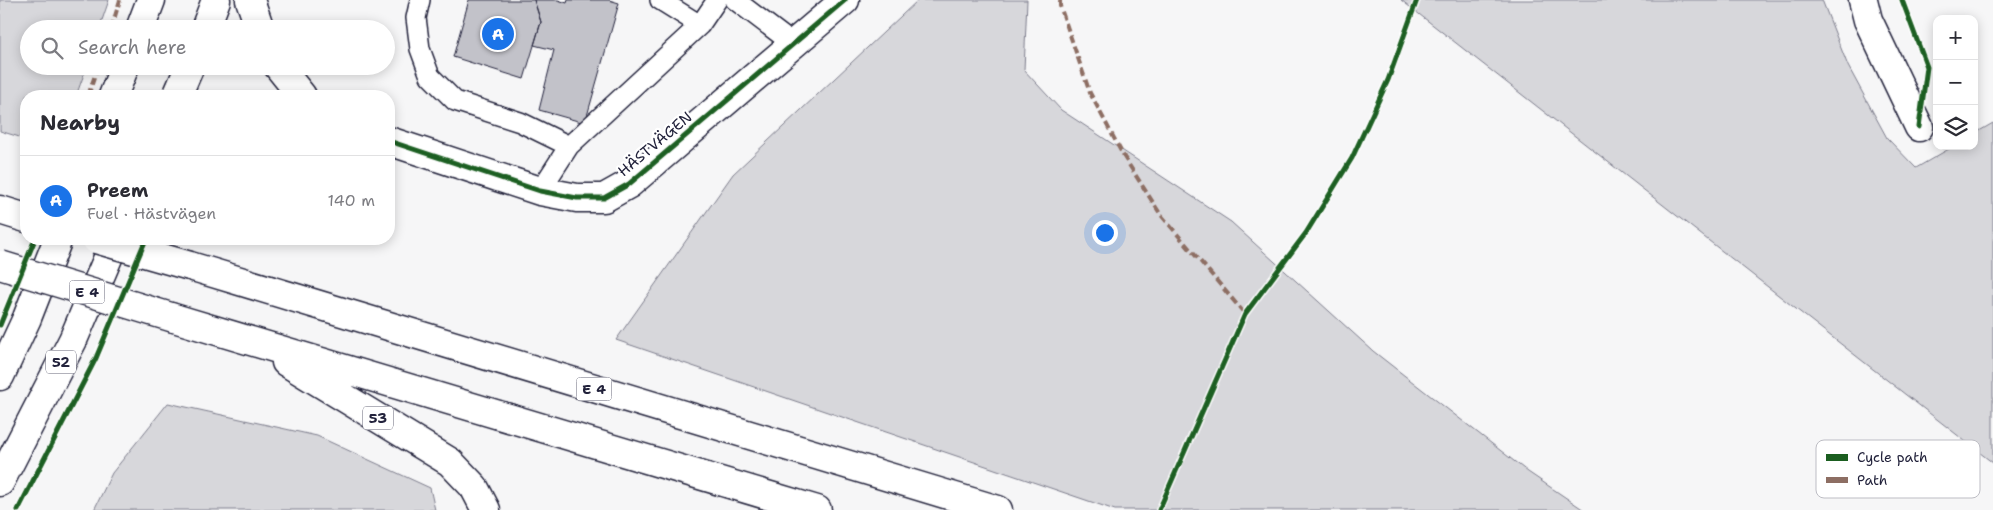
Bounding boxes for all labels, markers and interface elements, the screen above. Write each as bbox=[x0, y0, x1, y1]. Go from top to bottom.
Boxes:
pin: A bbox=[482, 15, 514, 53]
map controls bbox=[1933, 15, 1978, 150]
button: + bbox=[1933, 15, 1978, 60]
search box bbox=[20, 20, 395, 75]
icon: search bbox=[38, 34, 66, 62]
text: Search here bbox=[78, 35, 187, 60]
button: − bbox=[1933, 60, 1978, 105]
button: layers bbox=[1933, 105, 1978, 150]
street label: HÄSTVÄGEN bbox=[614, 107, 696, 181]
text: Nearby bbox=[40, 109, 120, 137]
text: Preem bbox=[87, 178, 148, 203]
text: A bbox=[50, 190, 62, 211]
text: 140 m bbox=[328, 190, 375, 211]
text: Fuel · Hästvägen bbox=[87, 203, 216, 224]
your location bbox=[1092, 220, 1118, 246]
road number: E 4 bbox=[70, 280, 104, 304]
road number: 52 bbox=[46, 351, 76, 374]
road number: E 4 bbox=[576, 378, 612, 400]
road number: 53 bbox=[363, 406, 393, 429]
legend bbox=[1816, 440, 1980, 498]
text: Cycle path bbox=[1857, 448, 1928, 466]
text: Path bbox=[1857, 471, 1888, 489]

